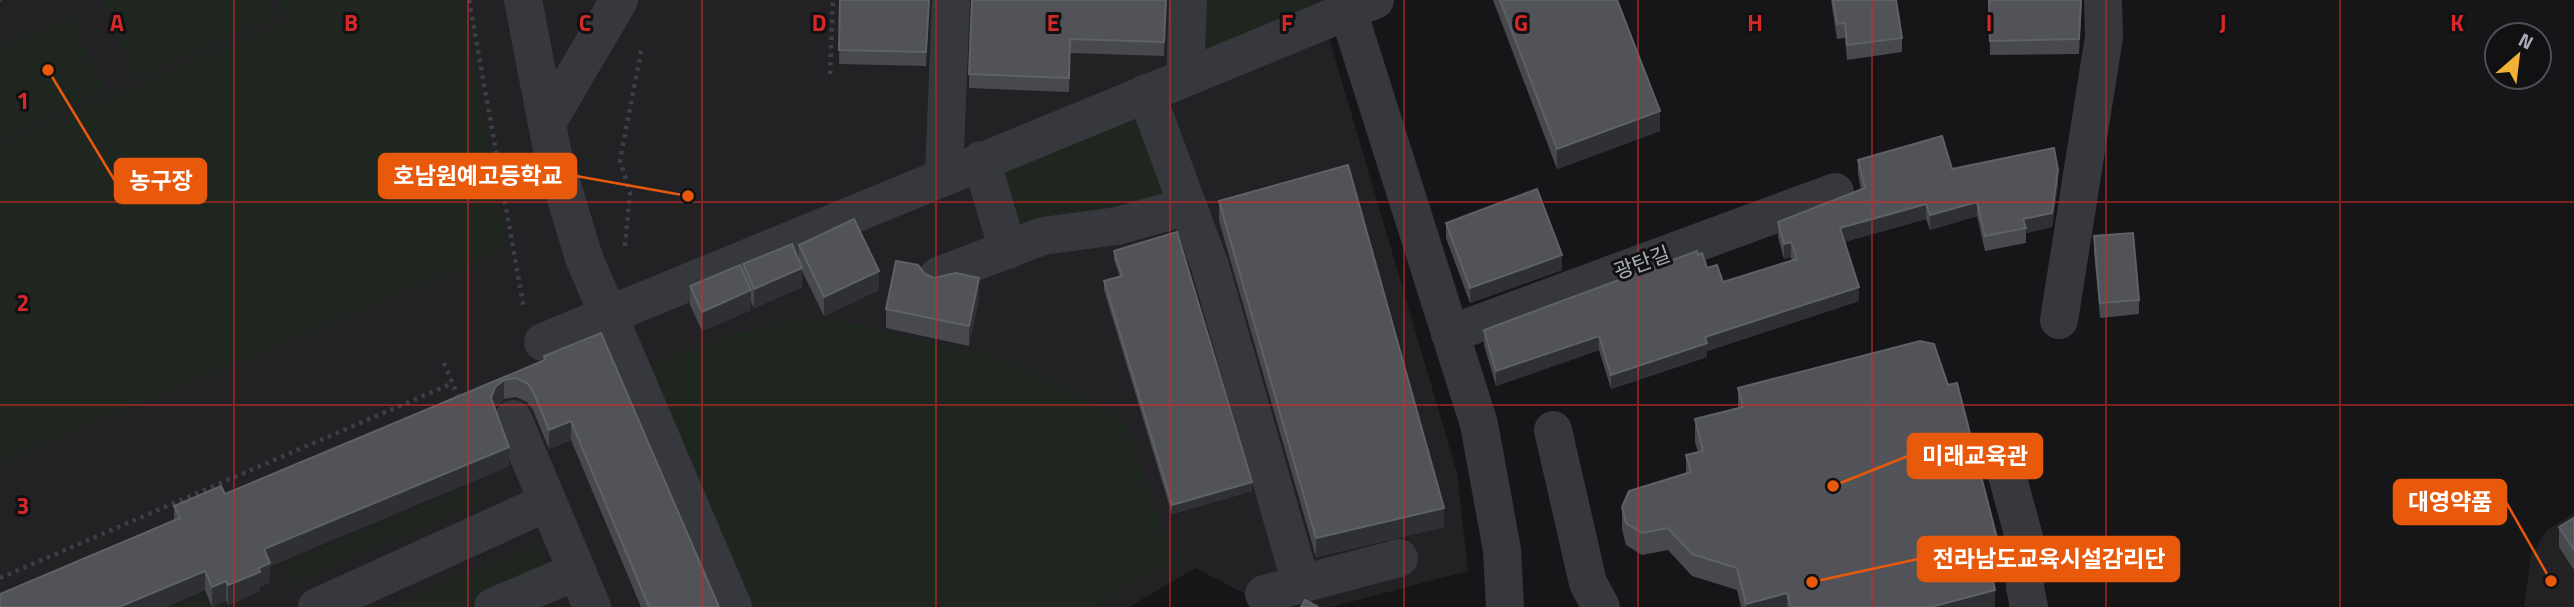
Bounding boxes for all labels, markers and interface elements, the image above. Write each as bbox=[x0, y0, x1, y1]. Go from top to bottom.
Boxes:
text: A bbox=[110, 5, 124, 40]
text: B bbox=[344, 5, 358, 40]
text: C bbox=[579, 5, 591, 40]
text: D bbox=[812, 5, 826, 40]
text: E bbox=[1047, 5, 1059, 40]
text: F bbox=[1281, 5, 1293, 40]
text: G bbox=[1514, 5, 1528, 40]
text: H bbox=[1747, 5, 1763, 40]
text: I bbox=[1986, 5, 1992, 40]
text: J bbox=[2220, 5, 2226, 40]
text: K bbox=[2450, 5, 2464, 40]
north arrow bbox=[2483, 21, 2553, 91]
text: N bbox=[2514, 25, 2539, 56]
text: 1 bbox=[17, 83, 29, 118]
callout: 호남원예고등학교 bbox=[379, 154, 576, 198]
text: 호남원예고등학교 bbox=[393, 158, 563, 193]
callout: 농구장 bbox=[115, 159, 206, 203]
text: 농구장 bbox=[129, 163, 193, 198]
street label: 광탄길 bbox=[1609, 237, 1674, 287]
text: 2 bbox=[17, 285, 29, 320]
callout: 미래교육관 bbox=[1908, 434, 2042, 478]
text: 미래교육관 bbox=[1922, 438, 2028, 473]
callout: 대영약품 bbox=[2394, 480, 2506, 524]
text: 대영약품 bbox=[2408, 484, 2492, 519]
text: 3 bbox=[17, 488, 29, 523]
callout: 전라남도교육시설감리단 bbox=[1918, 537, 2179, 581]
text: 전라남도교육시설감리단 bbox=[1933, 541, 2165, 576]

